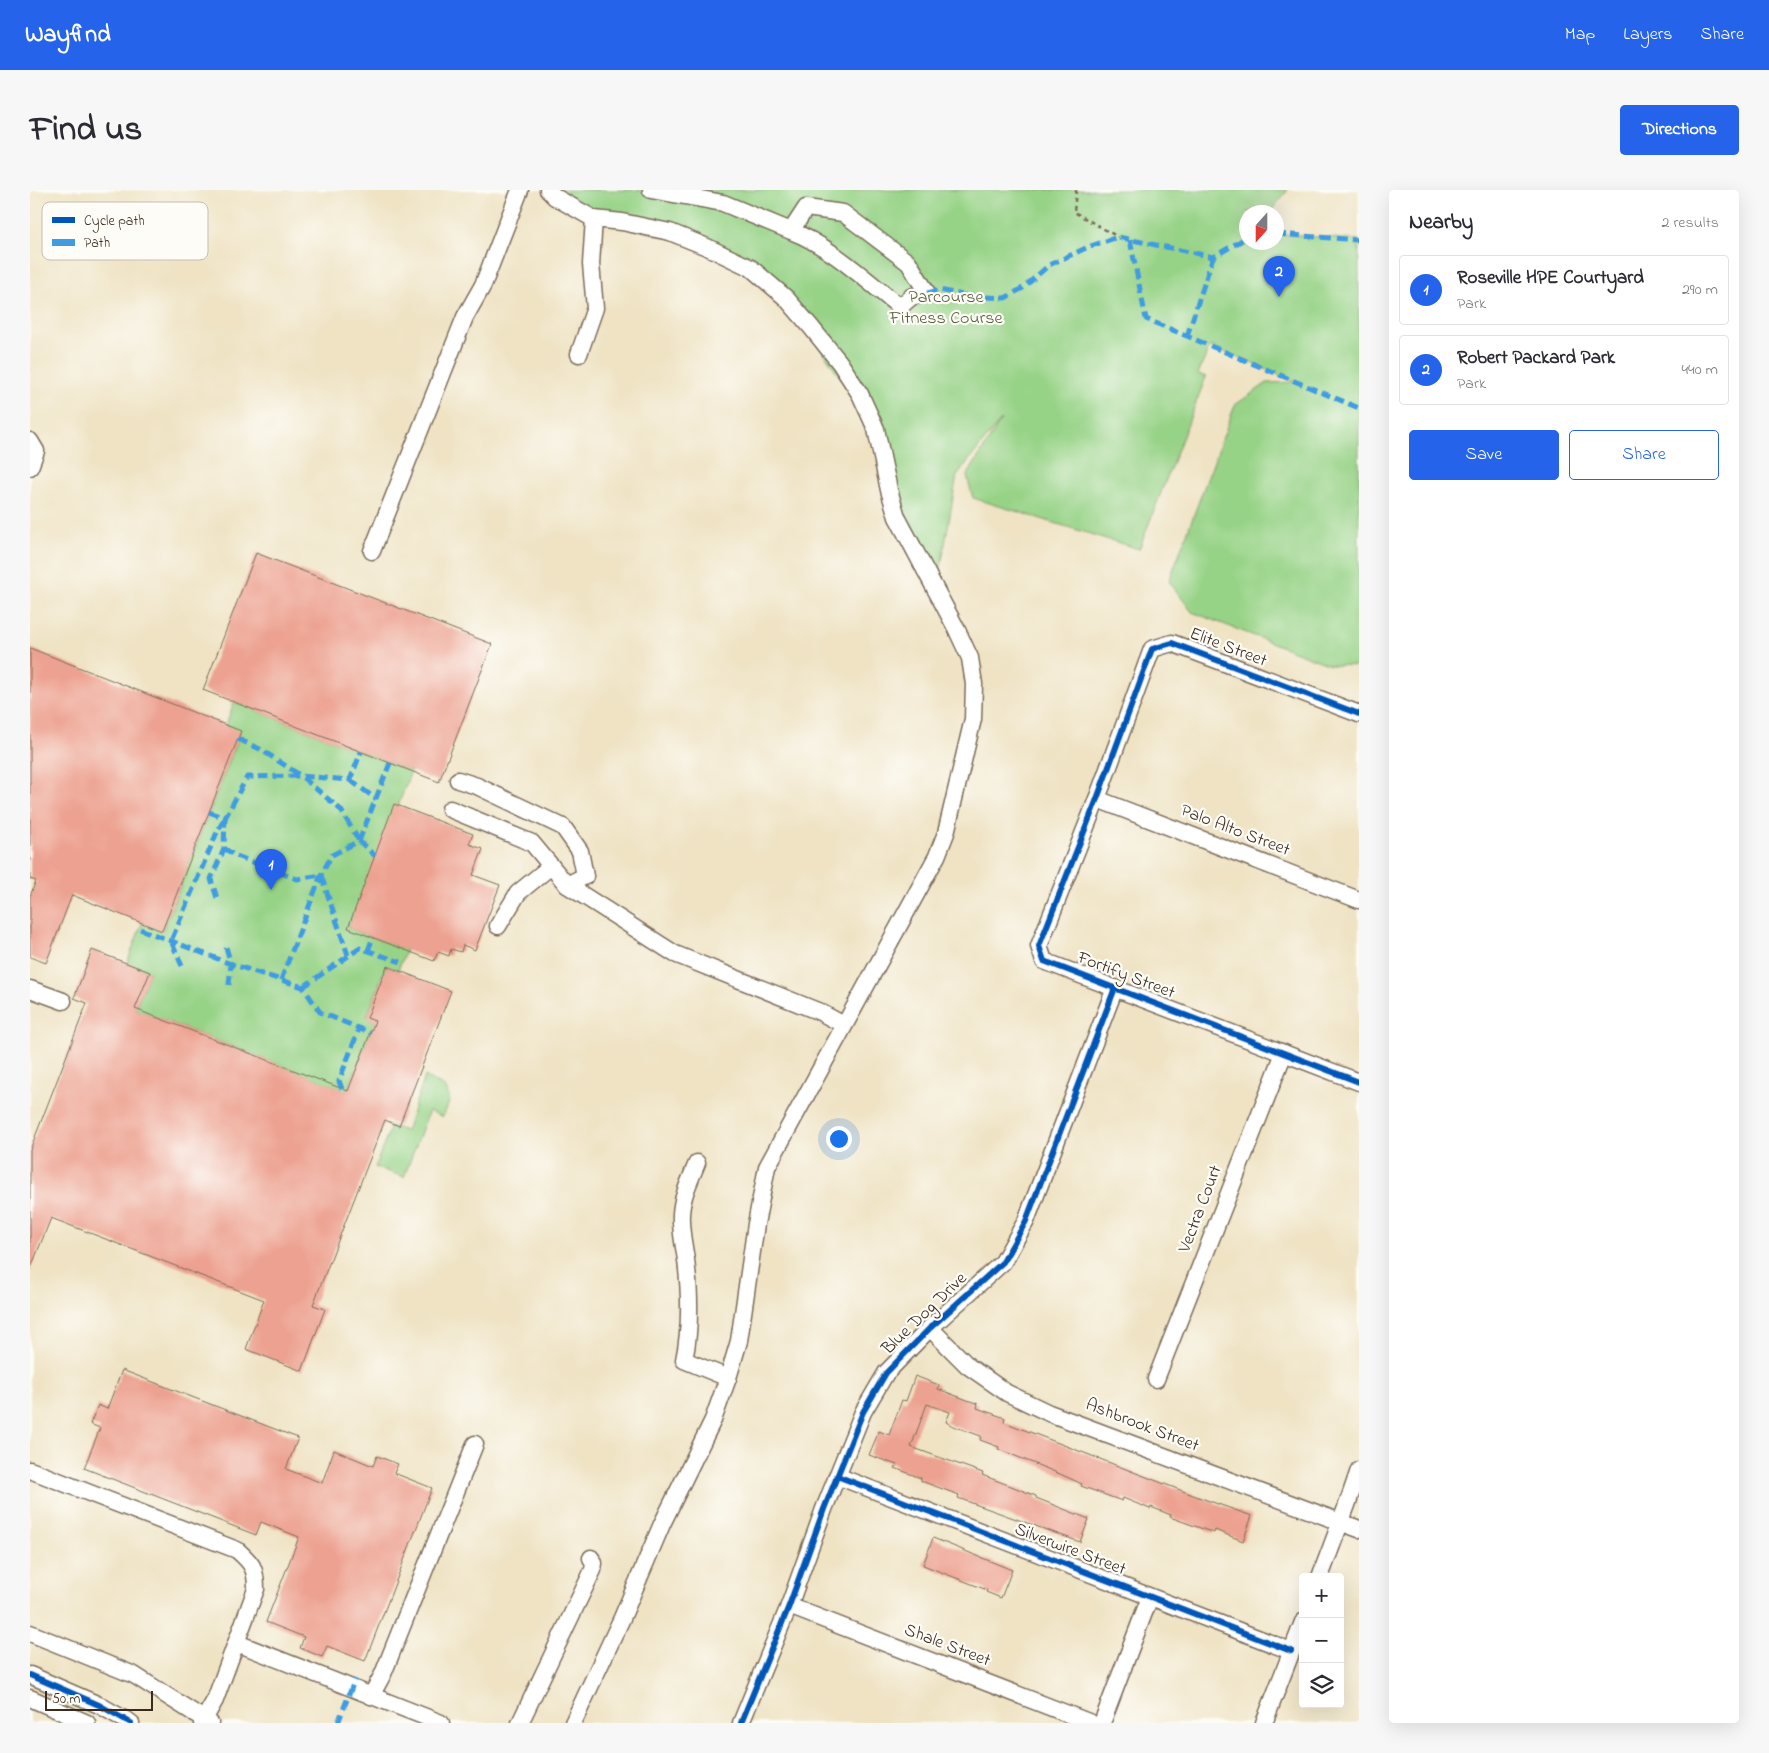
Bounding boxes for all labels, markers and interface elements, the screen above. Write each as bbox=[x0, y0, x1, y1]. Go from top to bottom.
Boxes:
text: Wayfind bbox=[25, 18, 111, 53]
text: Map bbox=[1565, 22, 1595, 48]
text: Layers bbox=[1623, 22, 1673, 48]
text: Share bbox=[1701, 22, 1744, 48]
text: Find us bbox=[30, 105, 142, 156]
button: Directions bbox=[1620, 105, 1739, 155]
legend bbox=[42, 202, 208, 260]
north arrow bbox=[1239, 205, 1284, 250]
text: Nearby bbox=[1409, 208, 1473, 238]
text: Cycle path bbox=[84, 211, 145, 233]
text: 2 results bbox=[1661, 211, 1719, 235]
text: Path bbox=[84, 233, 110, 254]
pin: 2 bbox=[1263, 256, 1295, 297]
text: Roseville HPE Courtyard bbox=[1457, 265, 1644, 292]
text: 1 bbox=[1423, 278, 1429, 302]
text: 290 m bbox=[1682, 278, 1718, 302]
park label: Parcourse Fitness Course bbox=[888, 285, 1003, 332]
text: Park bbox=[1457, 292, 1486, 316]
text: Robert Packard Park bbox=[1457, 345, 1615, 372]
text: 2 bbox=[1422, 358, 1430, 382]
text: 440 m bbox=[1681, 358, 1718, 382]
text: Park bbox=[1457, 372, 1486, 396]
button: Save bbox=[1409, 430, 1559, 480]
button: Share bbox=[1569, 430, 1719, 480]
street label: Elite Street bbox=[1185, 621, 1271, 675]
street label: Palo Alto Street bbox=[1177, 798, 1293, 864]
pin: 1 bbox=[255, 849, 287, 890]
street label: Fortify Street bbox=[1073, 945, 1179, 1007]
your location bbox=[826, 1126, 852, 1152]
street label: Vectra Court bbox=[1172, 1162, 1230, 1257]
street label: Blue Dog Drive bbox=[876, 1266, 975, 1363]
street label: Ashbrook Street bbox=[1081, 1392, 1203, 1460]
street label: Silverwire Street bbox=[1010, 1517, 1130, 1583]
map controls bbox=[1299, 1573, 1344, 1708]
button: + bbox=[1299, 1573, 1344, 1618]
street label: Shale Street bbox=[900, 1618, 994, 1674]
button: − bbox=[1299, 1618, 1344, 1663]
button: layers bbox=[1299, 1663, 1344, 1708]
scale bar bbox=[45, 1688, 152, 1711]
text: 50 m bbox=[52, 1689, 80, 1710]

